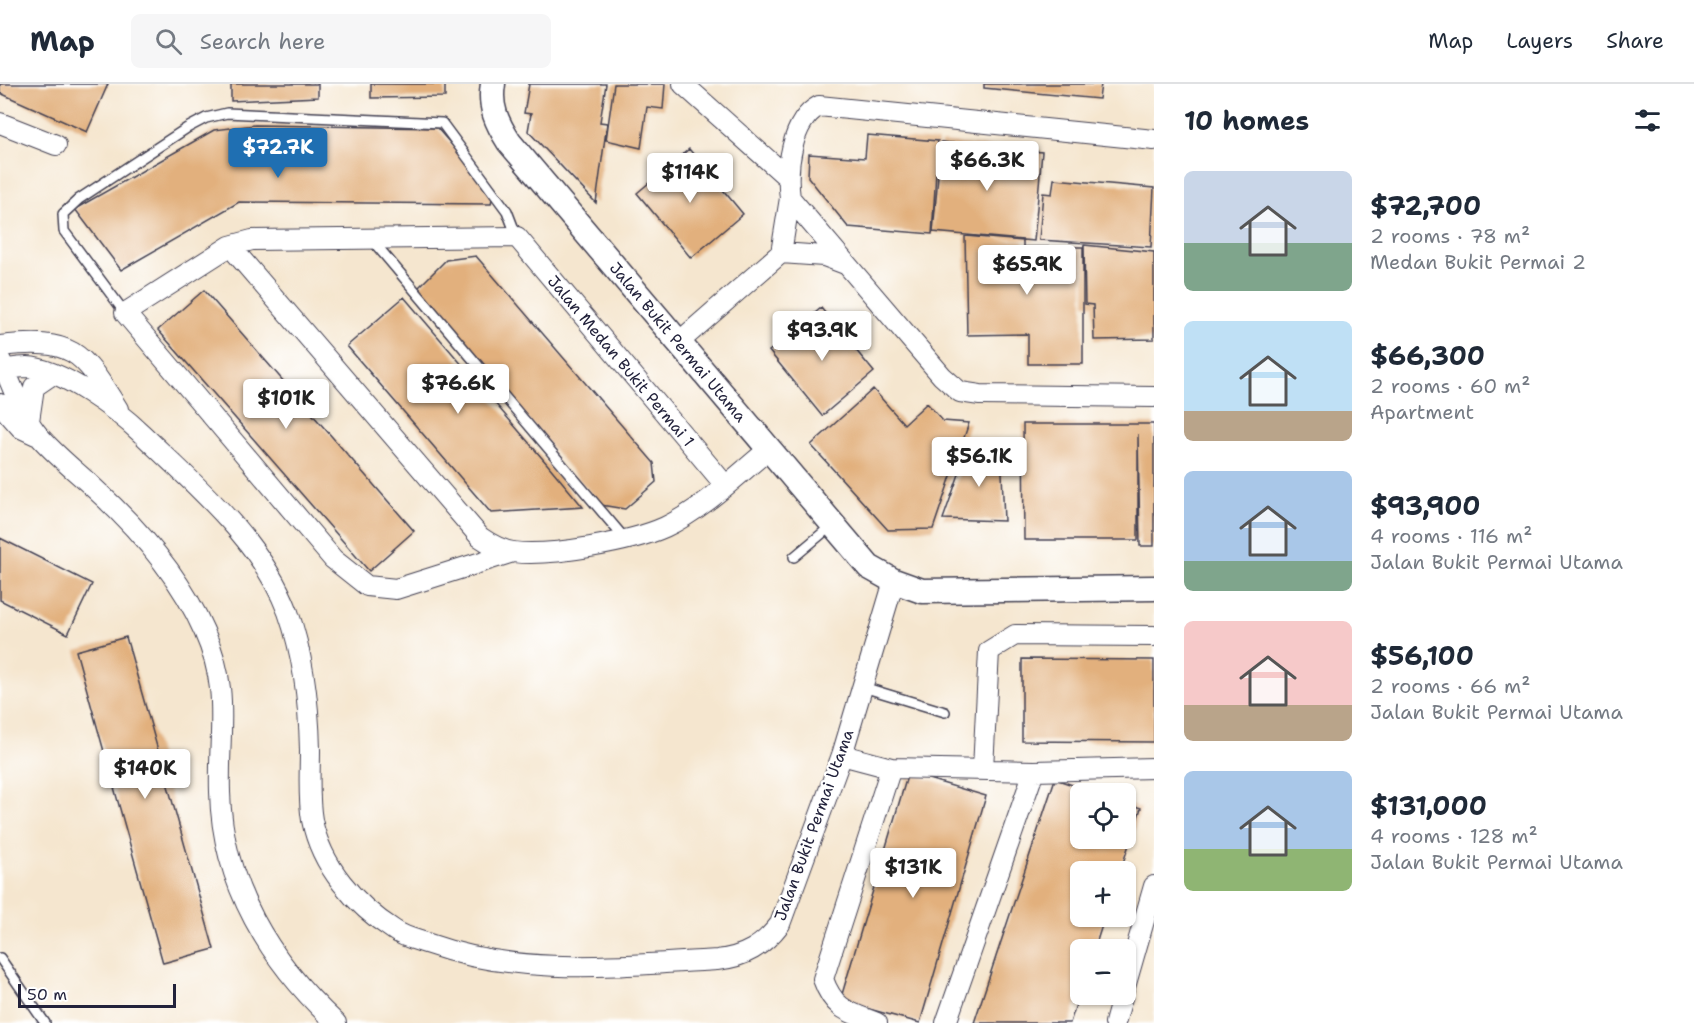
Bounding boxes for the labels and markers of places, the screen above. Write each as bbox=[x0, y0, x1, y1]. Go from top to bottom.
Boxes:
pin: $72.7K bbox=[229, 128, 327, 179]
pin: $66.3K bbox=[938, 141, 1036, 192]
pin: $114K bbox=[648, 153, 732, 204]
pin: $65.9K bbox=[978, 245, 1076, 296]
pin: $93.9K bbox=[773, 311, 871, 362]
pin: $76.6K bbox=[409, 364, 507, 415]
pin: $101K bbox=[244, 379, 328, 430]
pin: $56.1K bbox=[930, 437, 1028, 488]
pin: $140K bbox=[103, 749, 187, 800]
pin: $131K bbox=[871, 848, 955, 899]

